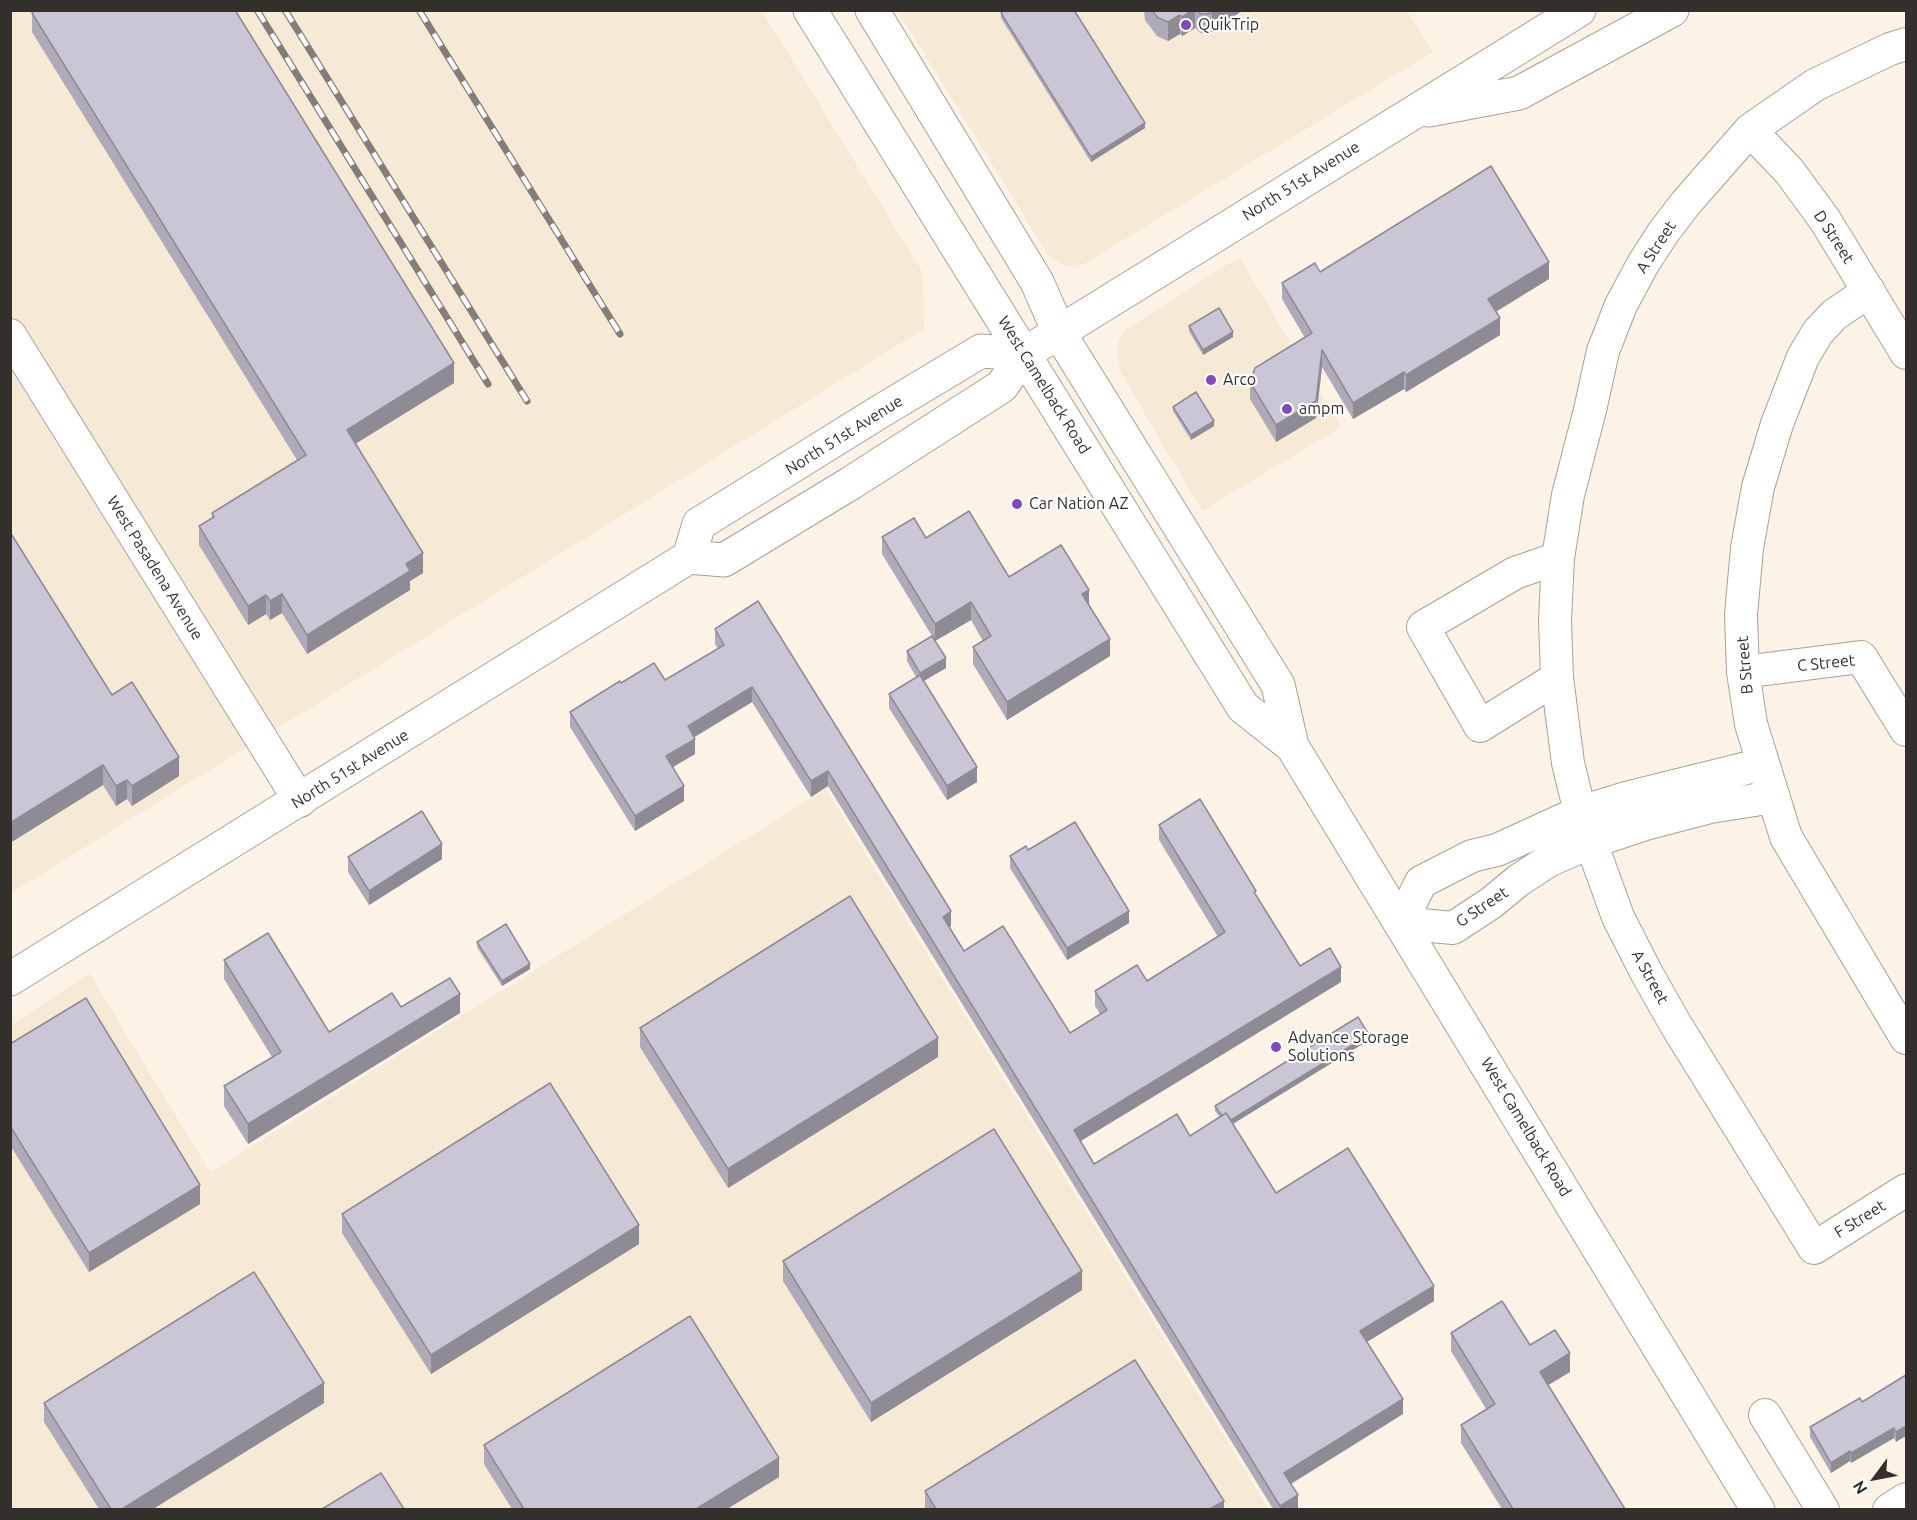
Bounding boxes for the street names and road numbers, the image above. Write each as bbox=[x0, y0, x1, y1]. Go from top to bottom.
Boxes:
street label: North 51st Avenue bbox=[1239, 137, 1363, 225]
street label: D Street bbox=[1810, 207, 1858, 267]
street label: A Street bbox=[1632, 217, 1680, 277]
street label: West Camelback Road bbox=[994, 313, 1094, 457]
street label: North 51st Avenue bbox=[782, 391, 906, 479]
street label: West Pasadena Avenue bbox=[103, 492, 207, 644]
street label: B Street bbox=[1733, 635, 1757, 695]
street label: C Street bbox=[1796, 650, 1856, 676]
street label: North 51st Avenue bbox=[288, 725, 412, 813]
street label: G Street bbox=[1452, 883, 1512, 931]
street label: A Street bbox=[1627, 947, 1673, 1007]
street label: West Camelback Road bbox=[1477, 1054, 1575, 1200]
street label: F Street bbox=[1831, 1196, 1889, 1242]

